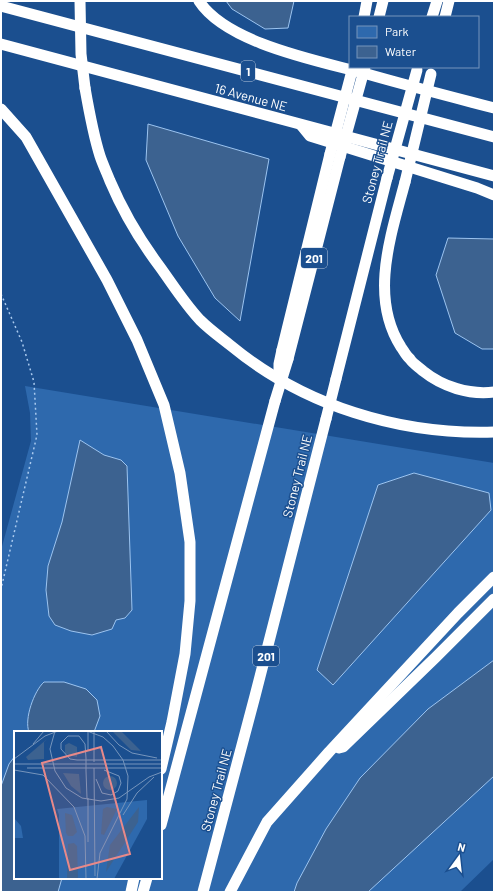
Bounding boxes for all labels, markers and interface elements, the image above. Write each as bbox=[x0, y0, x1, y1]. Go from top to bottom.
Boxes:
legend bbox=[349, 16, 479, 68]
text: Park bbox=[385, 24, 409, 38]
text: Water bbox=[385, 44, 417, 58]
road number: 1 bbox=[241, 61, 255, 81]
street label: 16 Avenue NE bbox=[213, 80, 289, 114]
street label: Stoney Trail NE bbox=[358, 119, 396, 205]
road number: 201 bbox=[301, 248, 327, 268]
street label: Stoney Trail NE bbox=[279, 433, 315, 519]
road number: 201 bbox=[253, 646, 279, 666]
inset map bbox=[14, 731, 162, 879]
street label: Stoney Trail NE bbox=[197, 747, 235, 833]
north arrow bbox=[439, 837, 479, 877]
text: N bbox=[456, 840, 467, 854]

